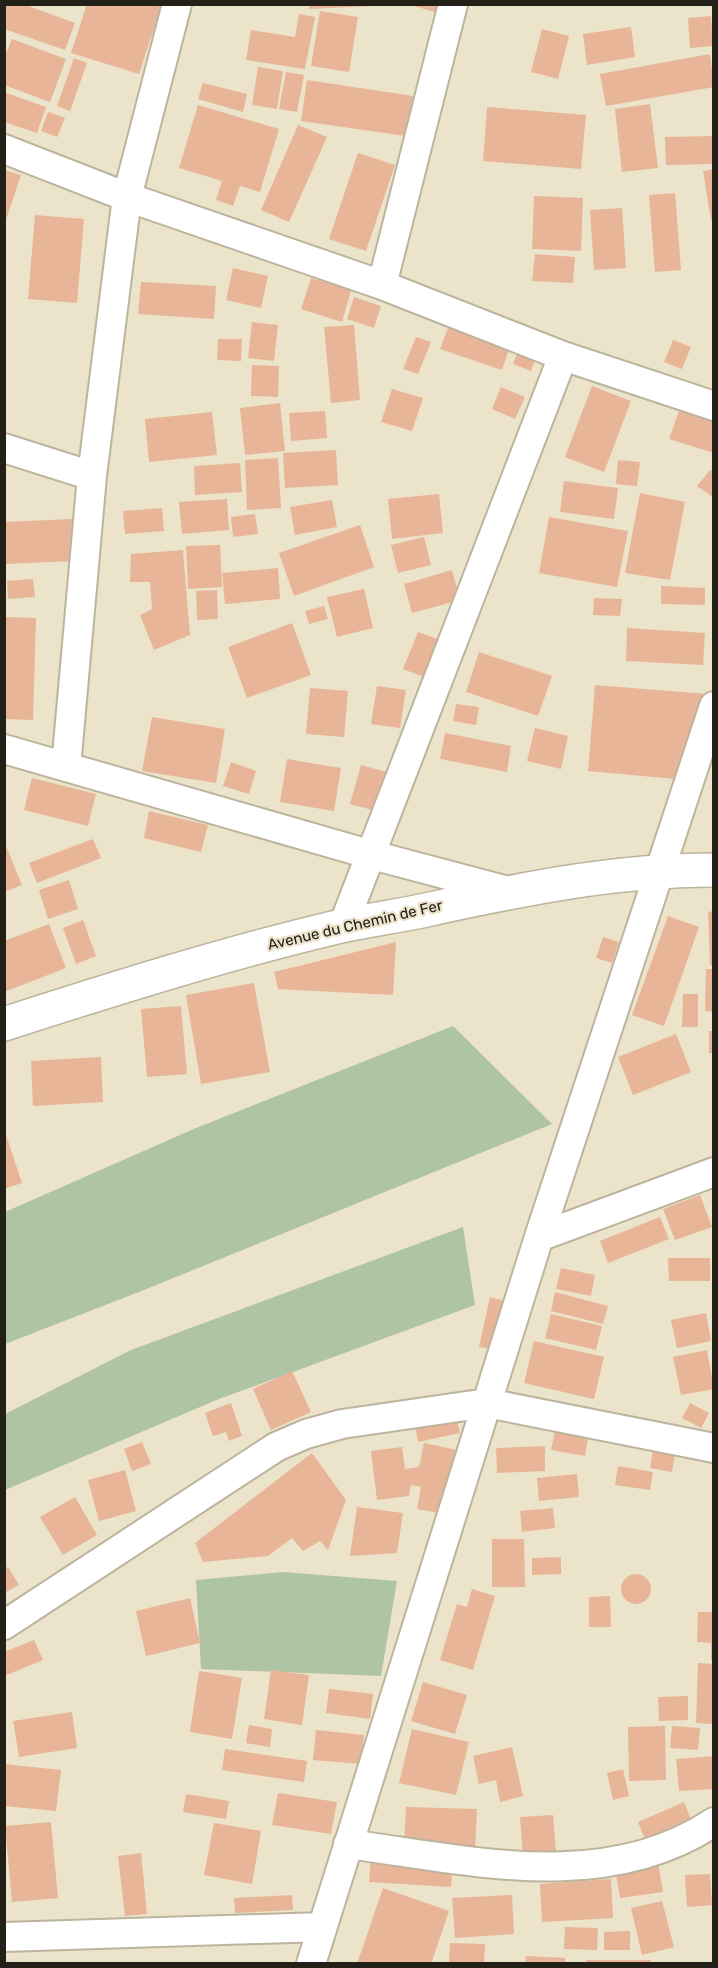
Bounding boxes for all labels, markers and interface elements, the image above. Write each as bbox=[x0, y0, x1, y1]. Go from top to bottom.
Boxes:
street label: Avenue du Chemin de Fer bbox=[266, 896, 444, 954]

